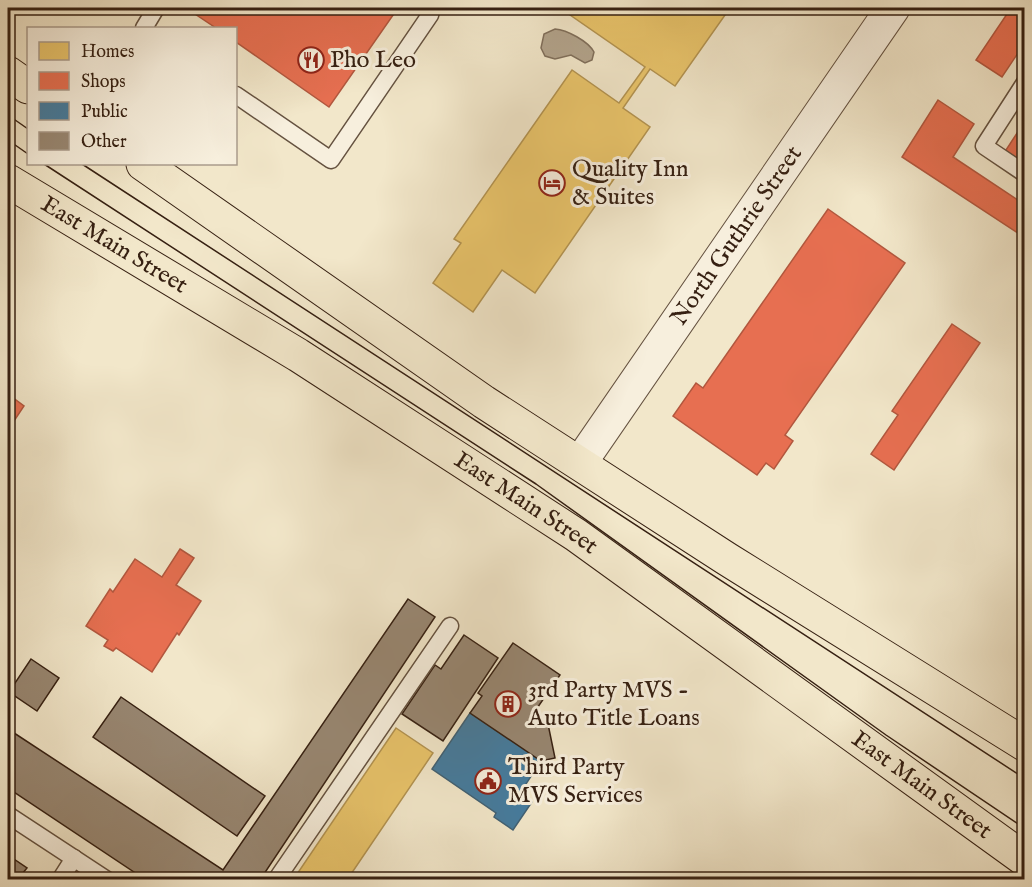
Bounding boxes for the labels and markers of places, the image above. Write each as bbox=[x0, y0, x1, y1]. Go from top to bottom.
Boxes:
restaurant icon: Pho Leo bbox=[296, 45, 326, 75]
place label: Pho Leo bbox=[330, 45, 416, 76]
place label: Quality Inn & Suites bbox=[572, 154, 689, 213]
hotel icon: Quality Inn & Suites bbox=[537, 168, 567, 198]
place label: 3rd Party MVS - Auto Title Loans bbox=[527, 675, 700, 734]
building icon: 3rd Party MVS - Auto Title Loans bbox=[493, 689, 523, 719]
place label: Third Party MVS Services bbox=[508, 752, 643, 811]
public building icon: Third Party MVS Services bbox=[473, 766, 503, 796]

